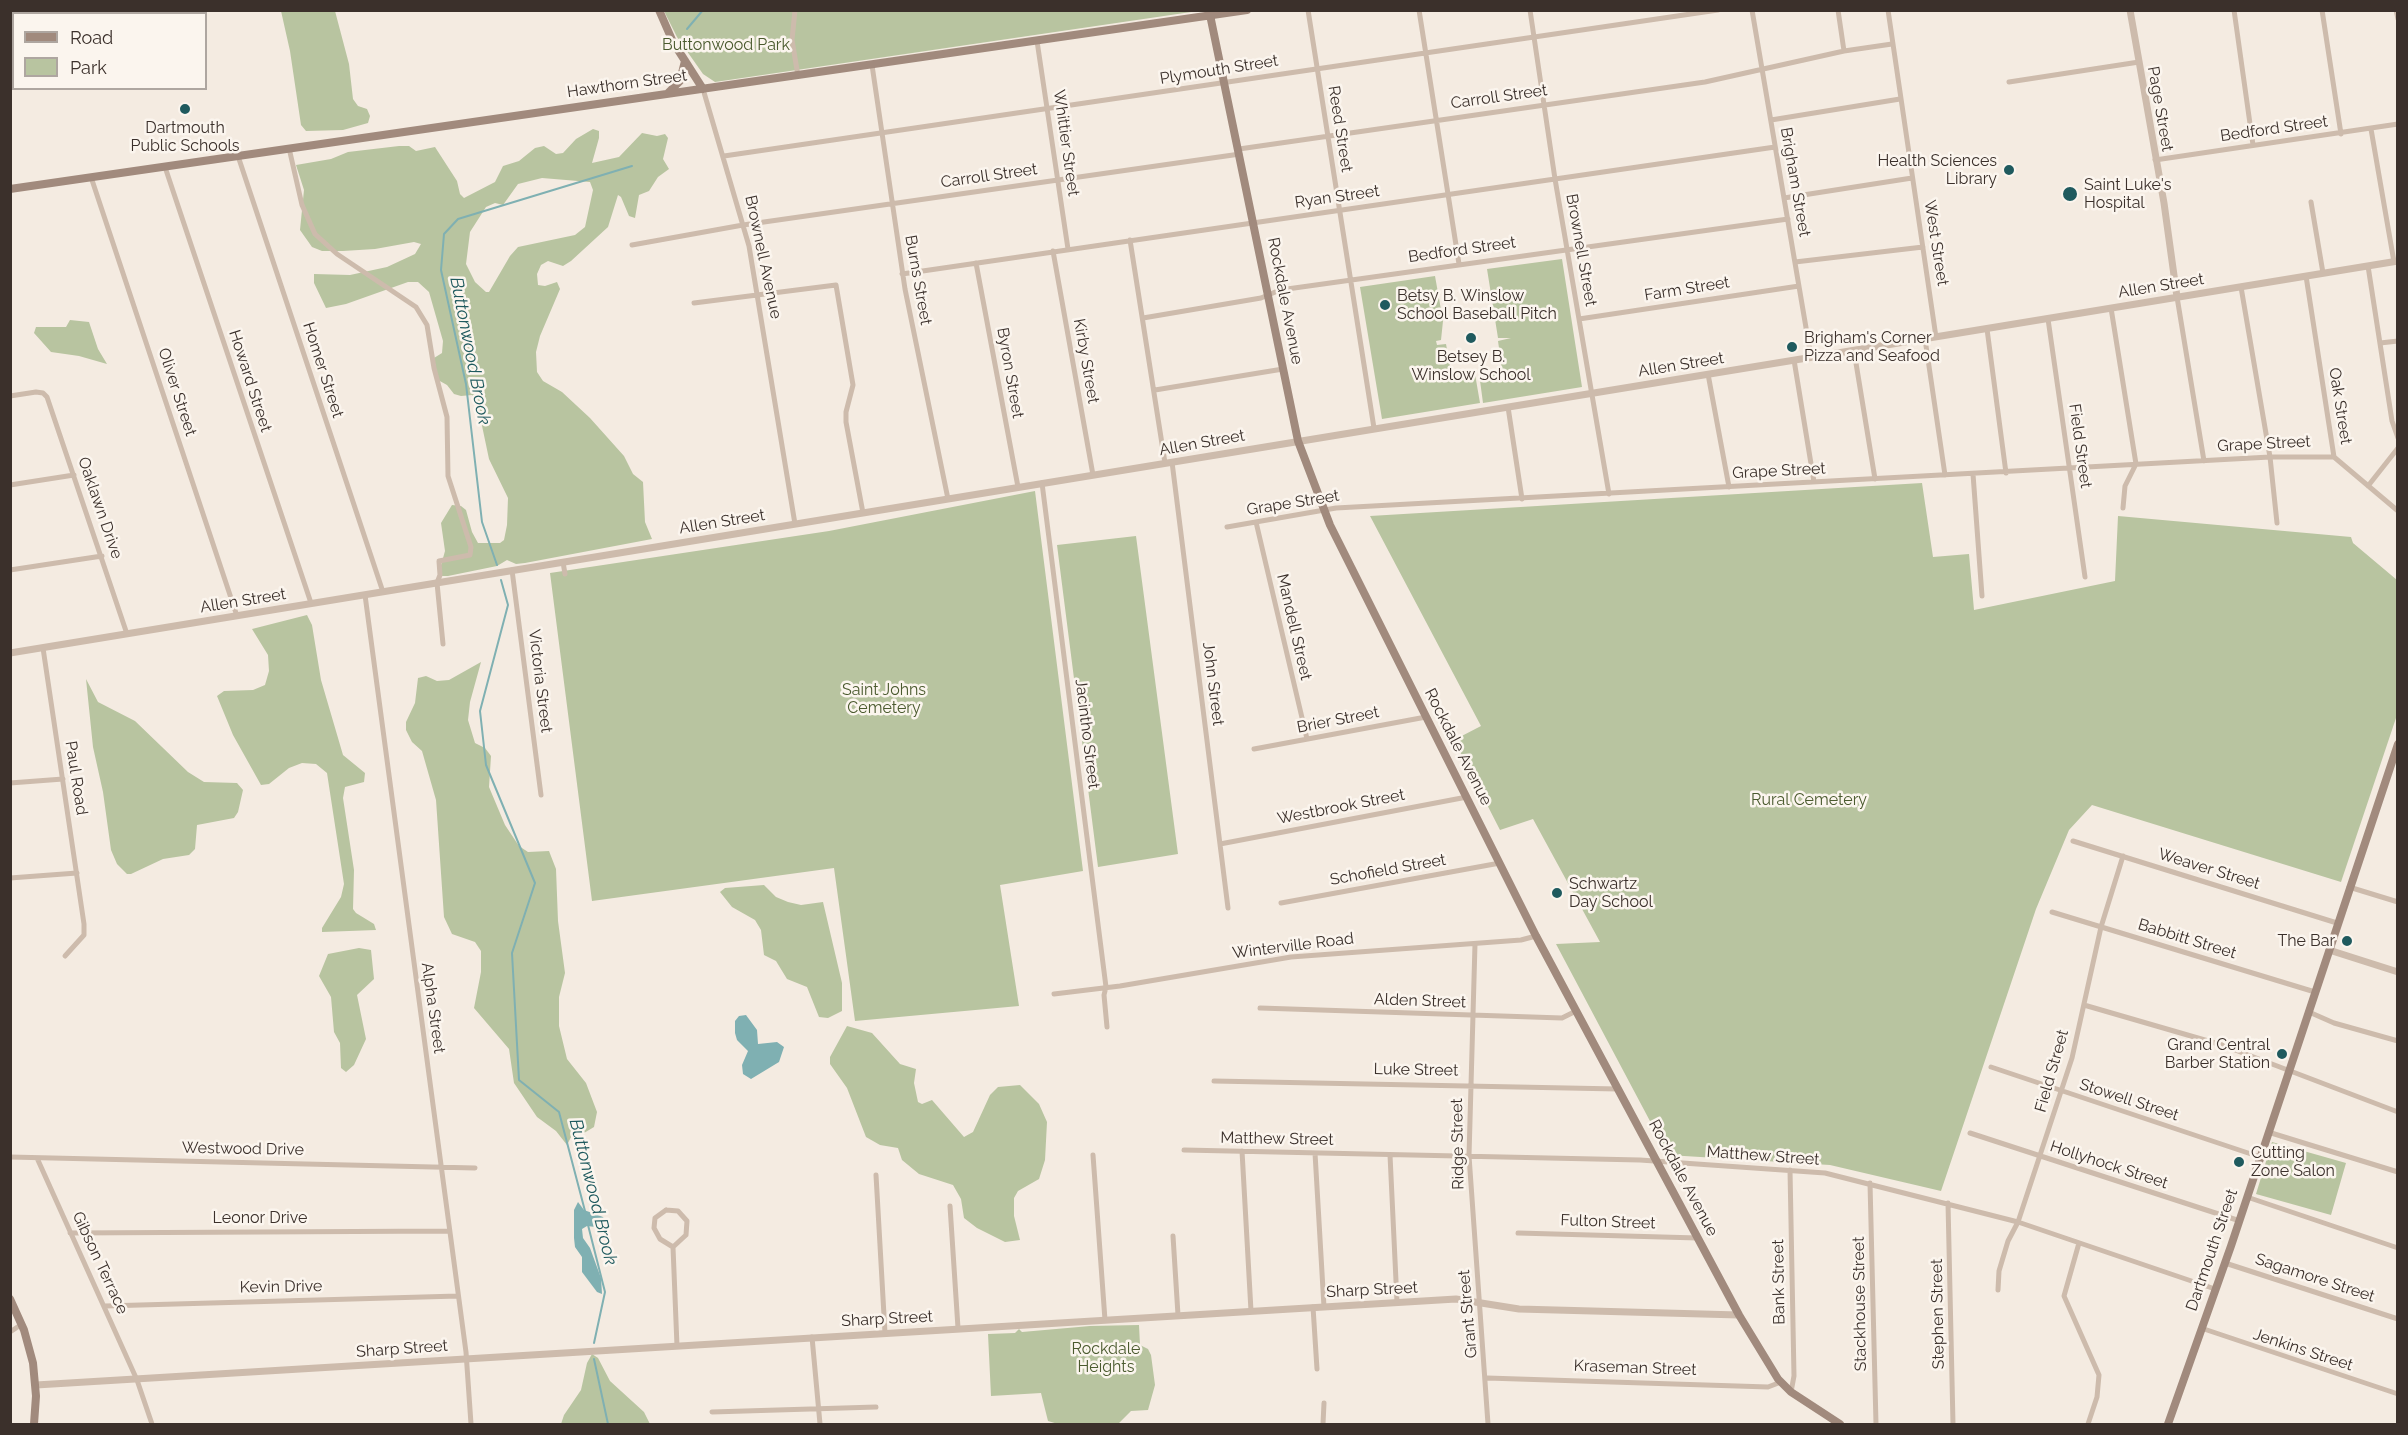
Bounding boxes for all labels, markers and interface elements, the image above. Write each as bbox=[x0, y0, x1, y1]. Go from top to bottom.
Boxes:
legend bbox=[12, 12, 207, 90]
text: Road bbox=[70, 27, 113, 48]
park label: Buttonwood Park bbox=[662, 35, 790, 55]
street label: Plymouth Street bbox=[1158, 51, 1280, 89]
text: Park bbox=[70, 57, 107, 78]
street label: Page Street bbox=[2143, 65, 2177, 153]
street label: Hawthorn Street bbox=[566, 66, 688, 102]
street label: Carroll Street bbox=[1449, 81, 1549, 113]
street label: Reed Street bbox=[1324, 84, 1356, 174]
street label: Whittier Street bbox=[1049, 89, 1083, 197]
marker: Dartmouth Public Schools bbox=[178, 102, 192, 116]
street label: Bedford Street bbox=[2219, 112, 2329, 146]
place label: Dartmouth Public Schools bbox=[131, 118, 239, 156]
street label: Brigham Street bbox=[1776, 126, 1814, 238]
place label: Health Sciences Library bbox=[1878, 151, 1997, 189]
street label: Carroll Street bbox=[939, 160, 1039, 192]
marker: Health Sciences Library bbox=[2002, 163, 2016, 177]
place label: Saint Luke's Hospital bbox=[2084, 175, 2171, 213]
street label: Ryan Street bbox=[1293, 182, 1381, 212]
marker: Saint Luke's Hospital bbox=[2061, 185, 2079, 203]
street label: Brownell Street bbox=[1562, 192, 1600, 308]
street label: Brownell Avenue bbox=[741, 193, 785, 321]
street label: West Street bbox=[1920, 199, 1952, 287]
street label: Burns Street bbox=[901, 233, 935, 327]
street label: Bedford Street bbox=[1407, 233, 1517, 267]
street label: Rockdale Avenue bbox=[1263, 236, 1307, 366]
street label: Allen Street bbox=[2117, 270, 2205, 302]
street label: Farm Street bbox=[1643, 273, 1731, 305]
water label: Buttonwood Brook bbox=[445, 275, 495, 427]
place label: Betsy B. Winslow School Baseball Pitch bbox=[1397, 286, 1557, 324]
marker: Betsy B. Winslow School Baseball Pitch bbox=[1378, 298, 1392, 312]
street label: Kirby Street bbox=[1069, 317, 1103, 405]
street label: Homer Street bbox=[299, 320, 347, 420]
street label: Byron Street bbox=[993, 326, 1027, 420]
street label: Howard Street bbox=[224, 328, 276, 434]
place label: Brigham's Corner Pizza and Seafood bbox=[1804, 328, 1940, 366]
marker: Betsey B. Winslow School bbox=[1464, 331, 1478, 345]
marker: Brigham's Corner Pizza and Seafood bbox=[1785, 340, 1799, 354]
street label: Oliver Street bbox=[154, 346, 200, 438]
place label: Betsey B. Winslow School bbox=[1411, 347, 1531, 385]
street label: Allen Street bbox=[1637, 349, 1725, 381]
street label: Oak Street bbox=[2324, 366, 2356, 446]
street label: Field Street bbox=[2065, 403, 2095, 489]
street label: Allen Street bbox=[1158, 426, 1246, 460]
street label: Grape Street bbox=[2217, 432, 2311, 456]
street label: Oaklawn Drive bbox=[74, 454, 126, 562]
street label: Grape Street bbox=[1732, 459, 1826, 483]
street label: Grape Street bbox=[1245, 486, 1341, 520]
street label: Allen Street bbox=[678, 506, 766, 538]
street label: Mandell Street bbox=[1272, 572, 1316, 682]
street label: Allen Street bbox=[199, 585, 287, 617]
street label: Victoria Street bbox=[524, 628, 556, 734]
street label: John Street bbox=[1198, 641, 1228, 727]
street label: Jacintho Street bbox=[1071, 678, 1103, 790]
park label: Saint Johns Cemetery bbox=[842, 680, 926, 718]
street label: Rockdale Avenue bbox=[1420, 685, 1496, 809]
street label: Brier Street bbox=[1295, 703, 1381, 737]
street label: Paul Road bbox=[61, 740, 91, 816]
street label: Westbrook Street bbox=[1276, 785, 1406, 829]
park label: Rural Cemetery bbox=[1751, 790, 1867, 810]
street label: Weaver Street bbox=[2156, 844, 2262, 894]
street label: Schofield Street bbox=[1329, 850, 1447, 890]
place label: Schwartz Day School bbox=[1569, 874, 1653, 912]
marker: Schwartz Day School bbox=[1550, 886, 1564, 900]
street label: Babbitt Street bbox=[2136, 915, 2238, 963]
street label: Winterville Road bbox=[1231, 929, 1355, 963]
place label: The Bar bbox=[2277, 931, 2335, 951]
marker: The Bar bbox=[2340, 934, 2354, 948]
street label: Alpha Street bbox=[417, 961, 449, 1055]
street label: Alden Street bbox=[1374, 990, 1466, 1012]
street label: Field Street bbox=[2031, 1027, 2073, 1115]
place label: Grand Central Barber Station bbox=[2165, 1035, 2270, 1073]
marker: Grand Central Barber Station bbox=[2275, 1047, 2289, 1061]
street label: Luke Street bbox=[1373, 1060, 1459, 1080]
street label: Stowell Street bbox=[2077, 1075, 2181, 1125]
street label: Ridge Street bbox=[1448, 1098, 1468, 1190]
water label: Buttonwood Brook bbox=[564, 1116, 622, 1268]
street label: Rockdale Avenue bbox=[1644, 1116, 1722, 1240]
street label: Matthew Street bbox=[1220, 1128, 1334, 1150]
street label: Hollyhock Street bbox=[2048, 1137, 2170, 1193]
street label: Westwood Drive bbox=[182, 1138, 304, 1160]
street label: Matthew Street bbox=[1706, 1142, 1820, 1170]
place label: Cutting Zone Salon bbox=[2251, 1143, 2335, 1181]
marker: Cutting Zone Salon bbox=[2232, 1155, 2246, 1169]
street label: Dartmouth Street bbox=[2182, 1186, 2242, 1314]
street label: Leonor Drive bbox=[213, 1208, 307, 1228]
street label: Gibson Terrace bbox=[68, 1209, 132, 1317]
street label: Fulton Street bbox=[1560, 1211, 1656, 1233]
street label: Stackhouse Street bbox=[1849, 1236, 1871, 1372]
street label: Bank Street bbox=[1769, 1239, 1789, 1325]
street label: Sagamore Street bbox=[2253, 1250, 2377, 1306]
street label: Stephen Street bbox=[1927, 1259, 1949, 1369]
street label: Grant Street bbox=[1455, 1269, 1481, 1359]
street label: Kevin Drive bbox=[240, 1277, 322, 1297]
street label: Sharp Street bbox=[1326, 1278, 1418, 1302]
street label: Sharp Street bbox=[841, 1307, 933, 1331]
street label: Jenkins Street bbox=[2251, 1325, 2355, 1375]
street label: Sharp Street bbox=[356, 1336, 448, 1362]
park label: Rockdale Heights bbox=[1072, 1339, 1140, 1377]
street label: Kraseman Street bbox=[1573, 1356, 1697, 1380]

